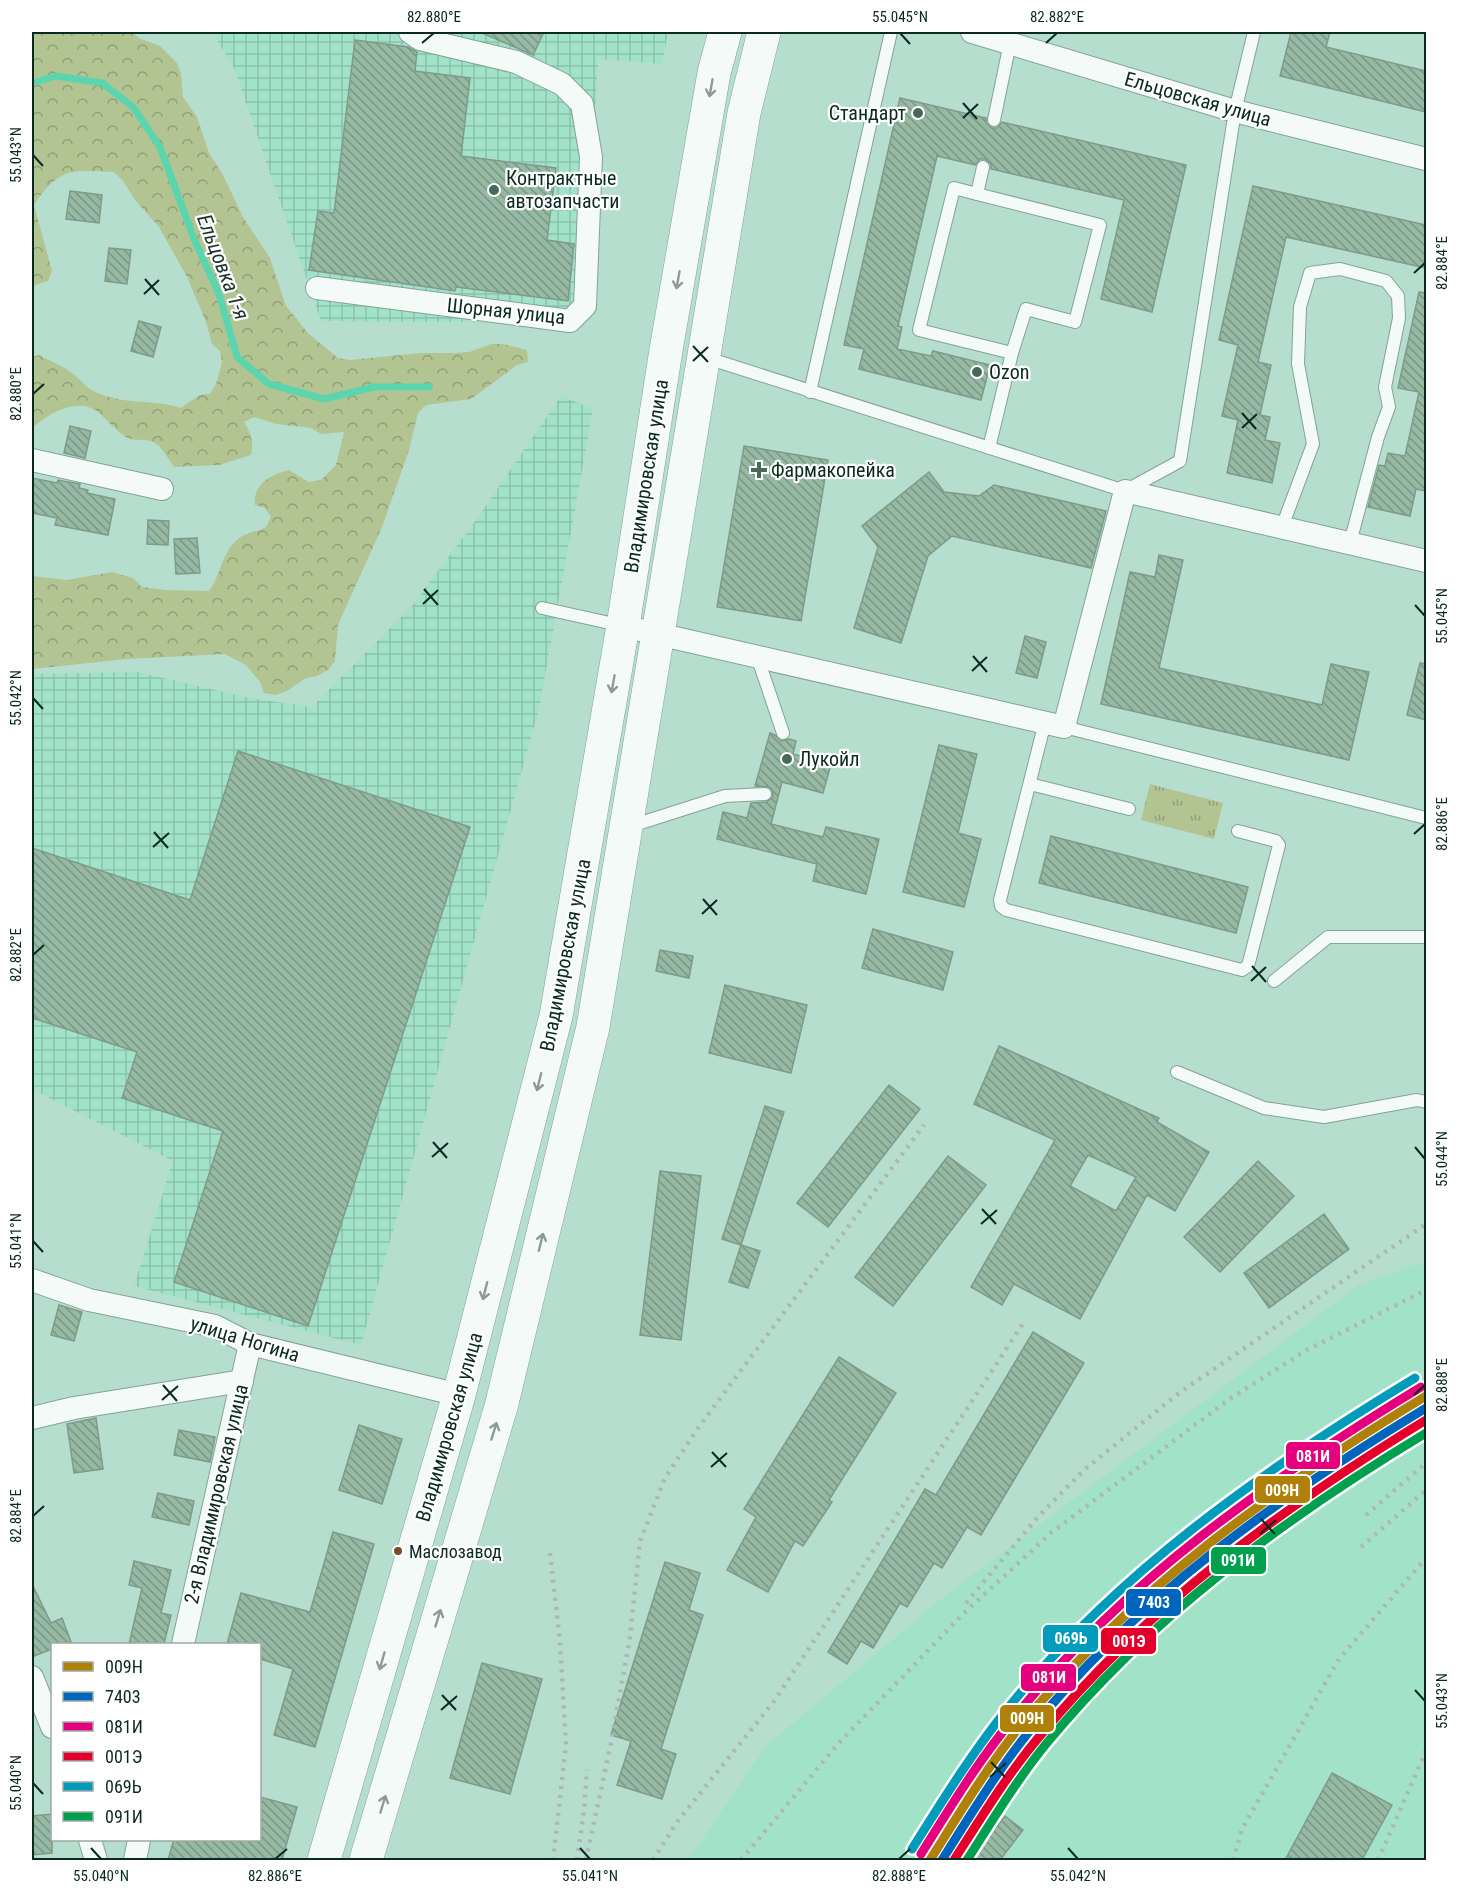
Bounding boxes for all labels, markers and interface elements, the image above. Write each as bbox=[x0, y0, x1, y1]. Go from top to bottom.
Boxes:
text: 82.880°E bbox=[407, 8, 461, 26]
text: 55.045°N bbox=[872, 8, 928, 26]
text: 82.882°E bbox=[1030, 8, 1084, 26]
street label: Ельцовская улица bbox=[1122, 67, 1274, 131]
one-way arrow bbox=[706, 78, 717, 98]
place label: Стандарт bbox=[829, 101, 906, 125]
marker: Стандарт bbox=[911, 106, 925, 120]
text: 55.043°N bbox=[7, 127, 25, 183]
place label: Контрактные автозапчасти bbox=[506, 166, 619, 213]
marker: Контрактные автозапчасти bbox=[487, 183, 501, 197]
water label: Ельцовка 1-я bbox=[192, 211, 254, 323]
text: 82.884°E bbox=[1433, 236, 1451, 290]
one-way arrow bbox=[672, 270, 683, 290]
street label: Шорная улица bbox=[446, 293, 566, 329]
place label: Ozon bbox=[989, 360, 1029, 384]
marker: Ozon bbox=[970, 365, 984, 379]
text: 82.880°E bbox=[7, 367, 25, 421]
street label: Владимировская улица bbox=[619, 377, 673, 575]
place label: Фармакопейка bbox=[771, 458, 895, 482]
marker: Фармакопейка bbox=[752, 463, 766, 477]
text: 55.045°N bbox=[1433, 588, 1451, 644]
text: 55.042°N bbox=[7, 670, 25, 726]
one-way arrow bbox=[608, 674, 619, 693]
place label: Лукойл bbox=[799, 747, 859, 771]
marker: Лукойл bbox=[780, 752, 794, 766]
text: 82.886°E bbox=[1433, 797, 1451, 851]
street label: Владимировская улица bbox=[535, 857, 595, 1053]
text: 82.882°E bbox=[7, 928, 25, 982]
one-way arrow bbox=[533, 1072, 544, 1091]
text: 55.044°N bbox=[1433, 1131, 1451, 1187]
text: 55.041°N bbox=[7, 1213, 25, 1269]
one-way arrow bbox=[536, 1232, 548, 1251]
one-way arrow bbox=[479, 1281, 491, 1300]
street label: улица Ногина bbox=[188, 1311, 302, 1367]
street label: Владимировская улица bbox=[410, 1330, 488, 1524]
text: 82.888°E bbox=[1433, 1358, 1451, 1412]
street label: 2-я Владимировская улица bbox=[179, 1382, 253, 1606]
one-way arrow bbox=[489, 1422, 500, 1441]
line badge: 081И bbox=[1285, 1441, 1341, 1470]
text: 081И bbox=[1296, 1447, 1330, 1466]
line badge: 009Н bbox=[1254, 1475, 1311, 1504]
text: 009Н bbox=[1265, 1481, 1299, 1500]
text: 82.884°E bbox=[7, 1489, 25, 1543]
place label: Маслозавод bbox=[409, 1541, 502, 1562]
marker: Маслозавод bbox=[392, 1545, 404, 1557]
line badge: 091И bbox=[1210, 1546, 1267, 1575]
text: 091И bbox=[1221, 1551, 1255, 1570]
line badge: 7403 bbox=[1125, 1588, 1182, 1617]
text: 7403 bbox=[1138, 1593, 1170, 1612]
one-way arrow bbox=[433, 1609, 444, 1628]
line badge: 069Ь bbox=[1042, 1624, 1099, 1653]
line badge: 001Э bbox=[1100, 1627, 1157, 1655]
text: 069Ь bbox=[1054, 1629, 1088, 1648]
text: 001Э bbox=[1112, 1632, 1146, 1651]
legend bbox=[51, 1643, 261, 1841]
one-way arrow bbox=[376, 1651, 387, 1670]
text: 009Н bbox=[105, 1656, 143, 1677]
line badge: 081И bbox=[1020, 1663, 1077, 1692]
text: 081И bbox=[1032, 1668, 1066, 1687]
text: 55.043°N bbox=[1433, 1673, 1451, 1729]
text: 7403 bbox=[105, 1686, 141, 1707]
line badge: 009Н bbox=[999, 1704, 1055, 1733]
text: 009Н bbox=[1010, 1709, 1044, 1728]
text: 081И bbox=[105, 1716, 143, 1737]
text: 001Э bbox=[105, 1746, 142, 1767]
text: 55.040°N bbox=[7, 1755, 25, 1811]
text: 069Ь bbox=[105, 1776, 142, 1797]
one-way arrow bbox=[378, 1795, 389, 1814]
text: 091И bbox=[105, 1806, 143, 1827]
text: 55.040°N bbox=[73, 1867, 129, 1885]
text: 82.886°E bbox=[248, 1867, 302, 1885]
text: 55.041°N bbox=[562, 1867, 618, 1885]
text: 82.888°E bbox=[872, 1867, 926, 1885]
text: 55.042°N bbox=[1050, 1867, 1106, 1885]

